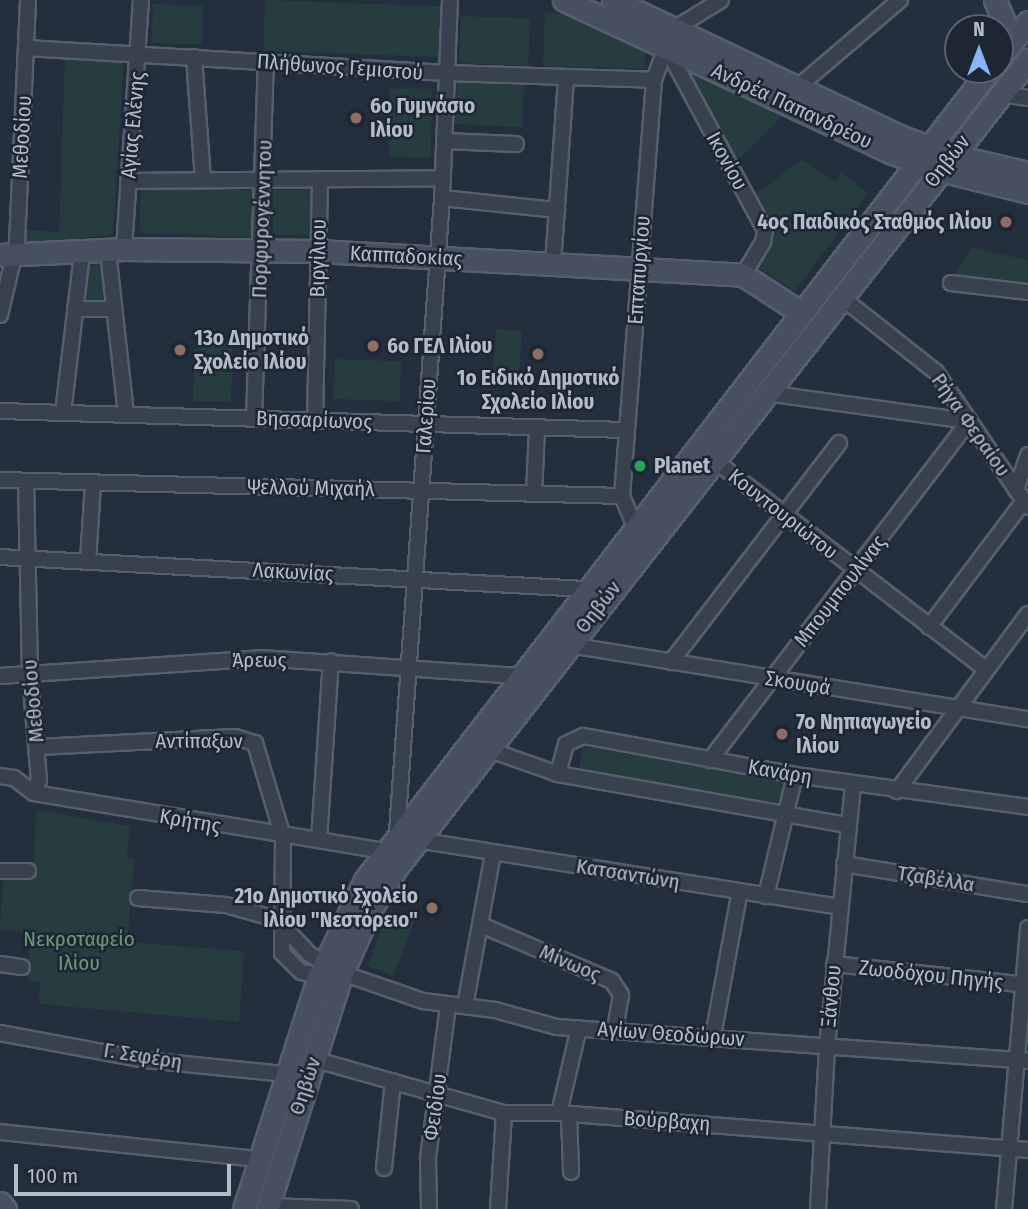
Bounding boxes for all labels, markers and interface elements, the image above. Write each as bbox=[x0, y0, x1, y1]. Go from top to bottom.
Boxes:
north arrow bbox=[944, 14, 1014, 84]
text: N bbox=[973, 18, 985, 41]
street label: Πλήθωνος Γεμιστού bbox=[256, 49, 424, 85]
street label: Ανδρέα Παπανδρέου bbox=[708, 58, 876, 154]
street label: Αγίας Ελένης bbox=[116, 70, 150, 180]
place label: 6ο Γυμνάσιο Ιλίου bbox=[370, 93, 475, 143]
street label: Μεθοδίου bbox=[7, 95, 37, 179]
marker: 6ο Γυμνάσιο Ιλίου bbox=[348, 110, 364, 126]
street label: Ικονίου bbox=[701, 128, 753, 194]
street label: Θηβών bbox=[919, 130, 975, 192]
street label: Πορφυρογέννητου bbox=[247, 139, 277, 299]
place label: 4ος Παιδικός Σταθμός Ιλίου bbox=[757, 209, 992, 235]
marker: 4ος Παιδικός Σταθμός Ιλίου bbox=[998, 214, 1014, 230]
street label: Επταπυργίου bbox=[623, 215, 655, 325]
street label: Βιργίλιου bbox=[305, 219, 331, 297]
street label: Καππαδοκίας bbox=[349, 240, 463, 272]
place label: 13ο Δημοτικό Σχολείο Ιλίου bbox=[194, 325, 309, 375]
place label: 6ο ΓΕΛ Ιλίου bbox=[387, 333, 492, 359]
marker: 6ο ΓΕΛ Ιλίου bbox=[365, 338, 381, 354]
marker: 13ο Δημοτικό Σχολείο Ιλίου bbox=[172, 342, 188, 358]
marker: 1ο Ειδικό Δημοτικό Σχολείο Ιλίου bbox=[530, 346, 546, 362]
place label: 1ο Ειδικό Δημοτικό Σχολείο Ιλίου bbox=[457, 365, 619, 415]
street label: Ρήγα Φεραίου bbox=[926, 368, 1016, 482]
street label: Γαλερίου bbox=[411, 378, 441, 454]
street label: Βησσαρίωνος bbox=[256, 405, 372, 435]
place label: Planet bbox=[654, 453, 710, 479]
marker: Planet bbox=[632, 458, 648, 474]
street label: Κουντουριώτου bbox=[723, 463, 843, 565]
street label: Ψελλού Μιχαήλ bbox=[247, 474, 375, 502]
street label: Μπουμπουλίνας bbox=[789, 530, 891, 652]
street label: Λακωνίας bbox=[252, 557, 334, 587]
street label: Θηβών bbox=[570, 576, 626, 638]
street label: Άρεως bbox=[232, 647, 286, 673]
street label: Μεθοδίου bbox=[17, 658, 49, 744]
street label: Σκουφά bbox=[763, 665, 833, 701]
place label: 7ο Νηπιαγωγείο Ιλίου bbox=[796, 709, 931, 759]
marker: 7ο Νηπιαγωγείο Ιλίου bbox=[774, 726, 790, 742]
street label: Αντίπαξων bbox=[155, 728, 243, 754]
street label: Κανάρη bbox=[746, 754, 814, 790]
street label: Κρήτης bbox=[157, 803, 223, 839]
street label: Κατσαντώνη bbox=[574, 853, 682, 895]
street label: Τζαβέλλα bbox=[896, 860, 976, 898]
place label: 21ο Δημοτικό Σχολείο Ιλίου "Νεστόρειο" bbox=[234, 883, 418, 933]
marker: 21ο Δημοτικό Σχολείο Ιλίου "Νεστόρειο" bbox=[424, 900, 440, 916]
park label: Νεκροταφείο Ιλίου bbox=[23, 926, 135, 976]
street label: Μίνωος bbox=[536, 939, 604, 987]
street label: Ζωοδόχου Πηγής bbox=[858, 955, 1004, 995]
street label: Ξάνθου bbox=[816, 964, 846, 1028]
street label: Αγίων Θεοδώρων bbox=[597, 1016, 745, 1052]
street label: Γ. Σεφέρη bbox=[102, 1037, 184, 1075]
street label: Θηβών bbox=[284, 1054, 326, 1118]
street label: Φειδίου bbox=[418, 1072, 452, 1142]
street label: Βούρβαχη bbox=[623, 1105, 711, 1137]
scale bar bbox=[18, 1150, 234, 1194]
text: 100 m bbox=[27, 1163, 78, 1189]

